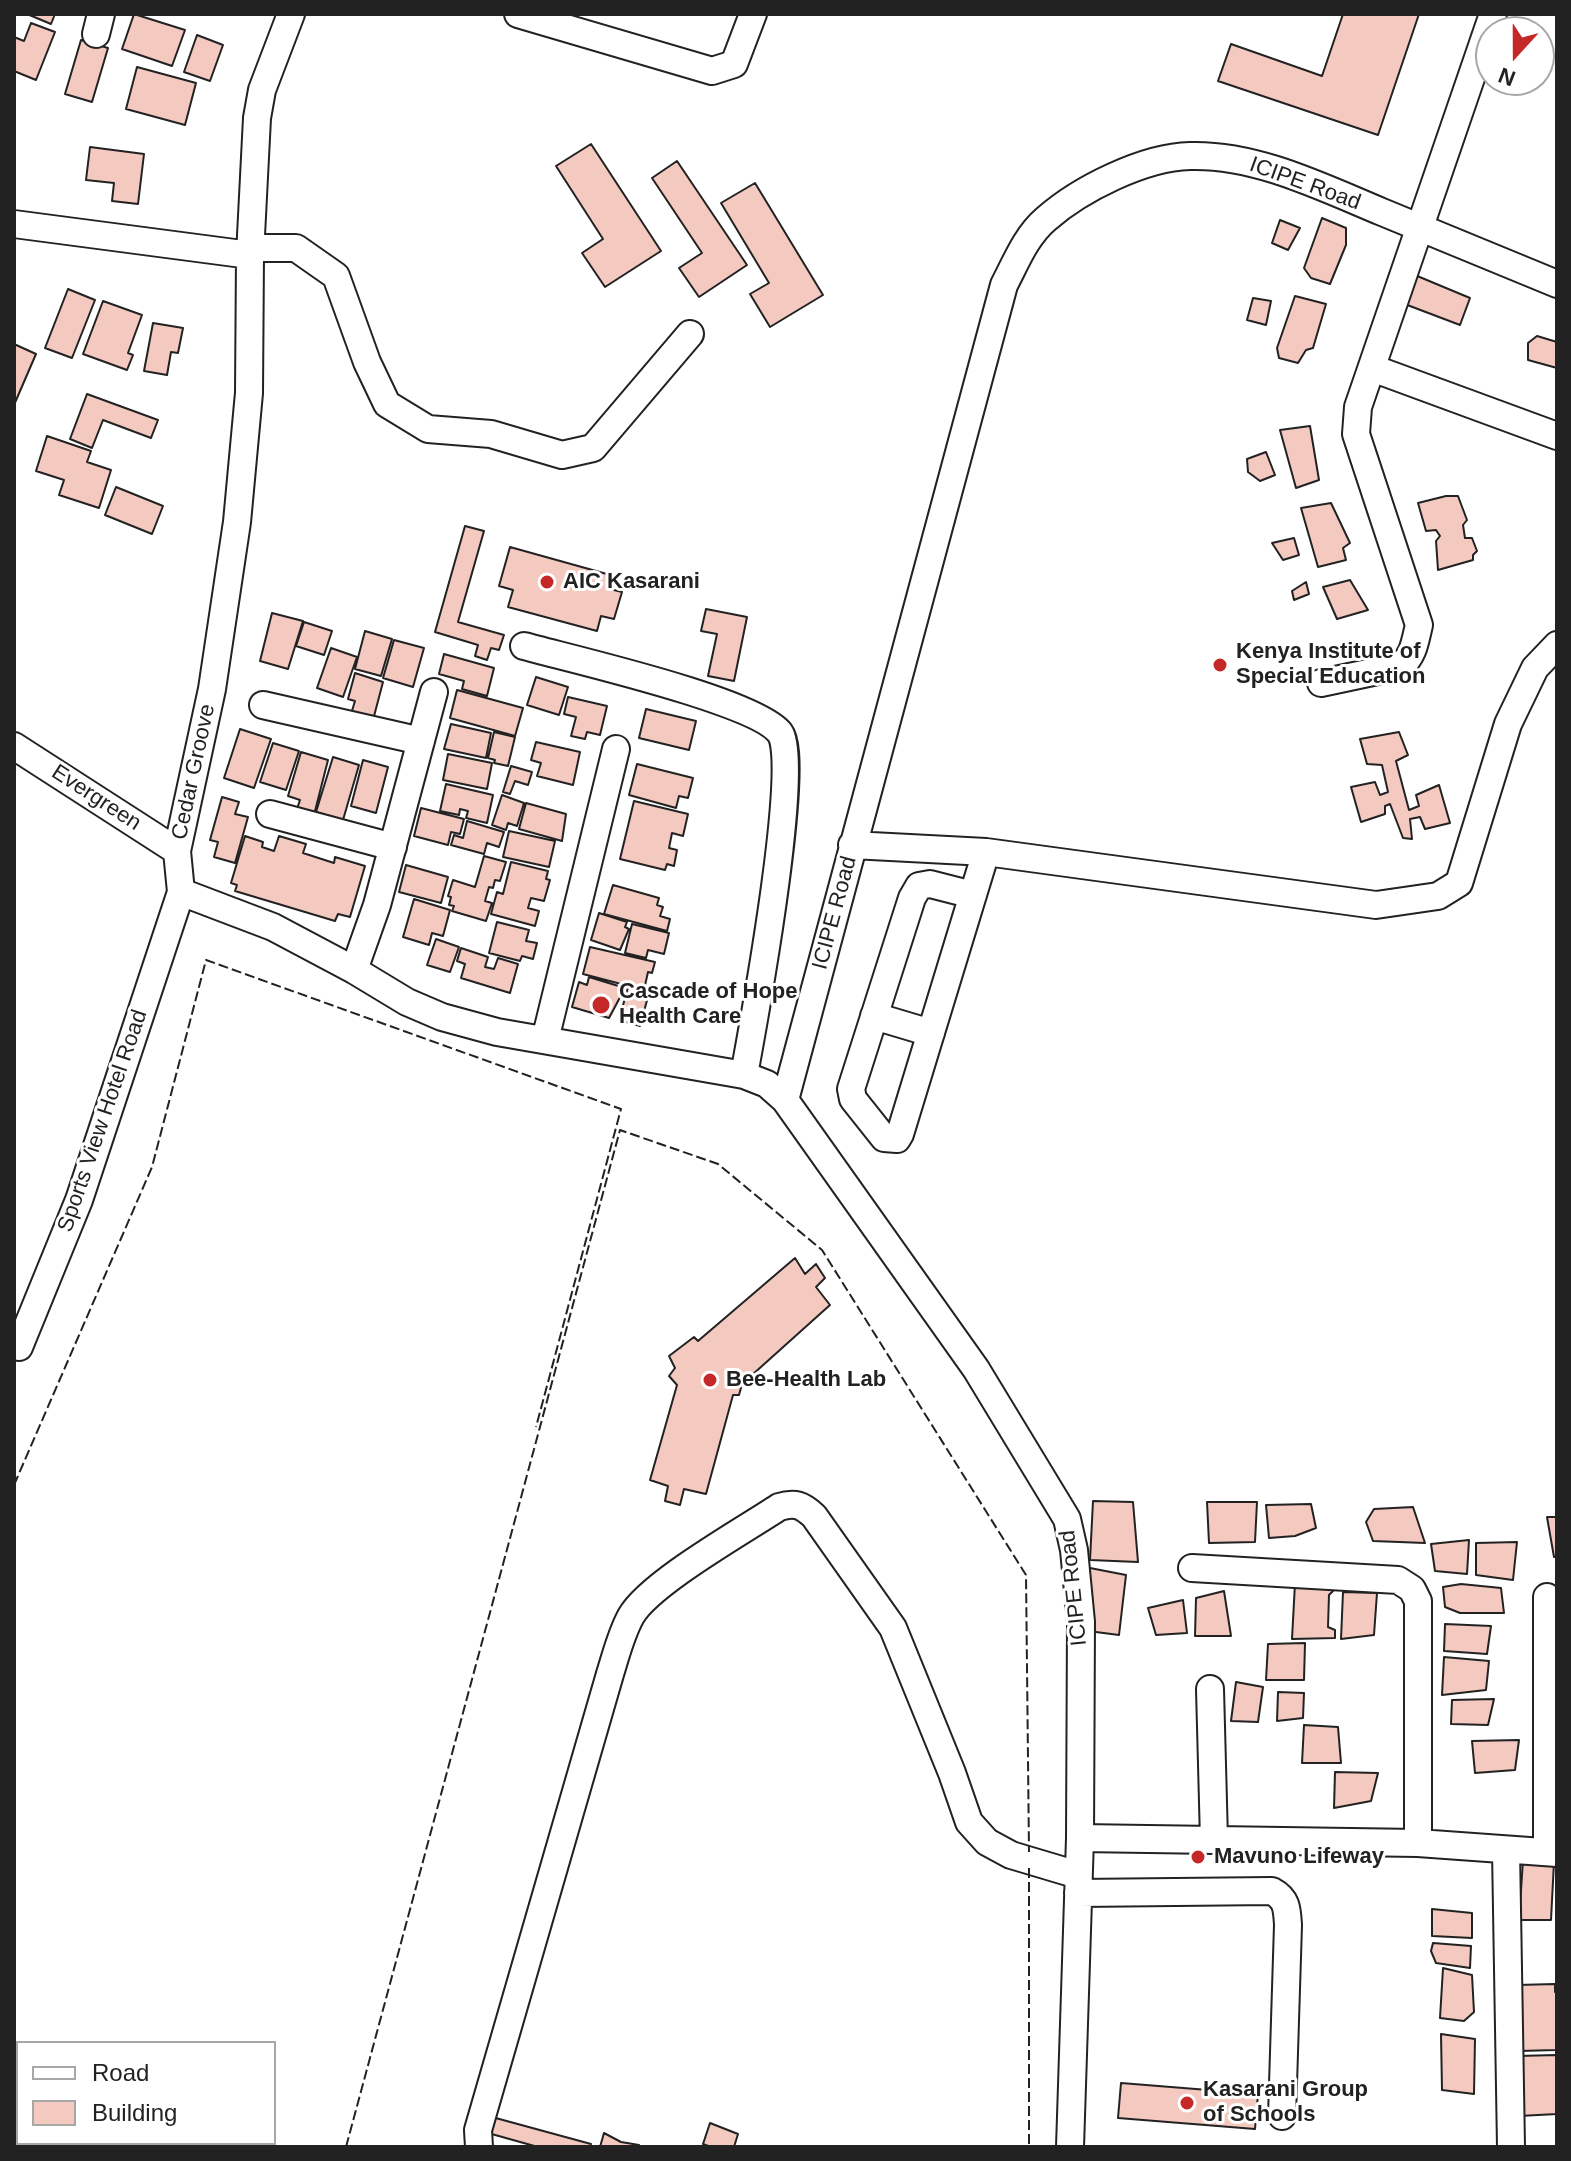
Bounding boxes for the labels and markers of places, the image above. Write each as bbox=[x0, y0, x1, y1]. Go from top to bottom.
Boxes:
place label: AIC Kasarani bbox=[563, 569, 700, 595]
marker: AIC Kasarani bbox=[538, 573, 556, 591]
place label: Kenya Institute of Special Education bbox=[1236, 639, 1425, 690]
marker: Kenya Institute of Special Education bbox=[1211, 656, 1229, 674]
place label: Cascade of Hope Health Care bbox=[619, 979, 797, 1030]
marker: Cascade of Hope Health Care bbox=[590, 994, 612, 1016]
place label: Bee-Health Lab bbox=[726, 1367, 886, 1393]
marker: Bee-Health Lab bbox=[701, 1371, 719, 1389]
place label: Mavuno Lifeway bbox=[1214, 1844, 1384, 1870]
marker: Mavuno Lifeway bbox=[1189, 1848, 1207, 1866]
place label: Kasarani Group of Schools bbox=[1203, 2077, 1368, 2128]
marker: Kasarani Group of Schools bbox=[1178, 2094, 1196, 2112]

